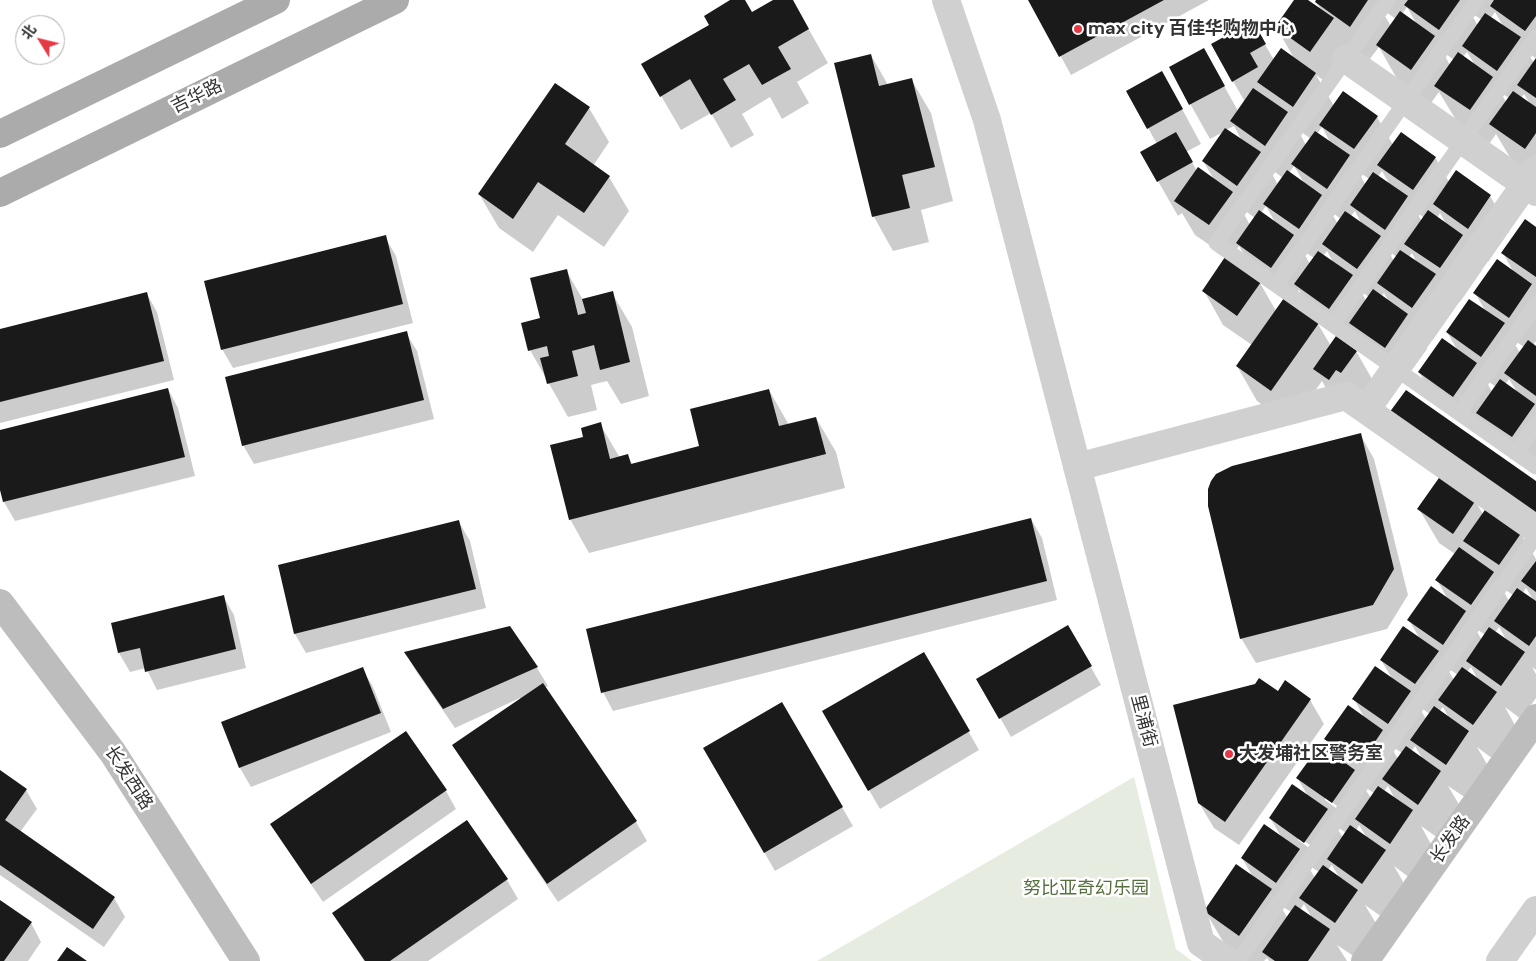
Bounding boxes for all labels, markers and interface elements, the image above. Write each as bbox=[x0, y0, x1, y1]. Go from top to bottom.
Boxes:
north arrow bbox=[15, 15, 65, 65]
place label: max city 百佳华购物中心 bbox=[1088, 18, 1295, 40]
text: 北 bbox=[17, 21, 40, 43]
marker: max city 百佳华购物中心 bbox=[1072, 23, 1084, 35]
street label: 吉华路 bbox=[168, 75, 226, 119]
street label: 里浦街 bbox=[1126, 692, 1160, 750]
street label: 长发西路 bbox=[99, 742, 157, 814]
place label: 大发埔社区警务室 bbox=[1239, 743, 1383, 765]
marker: 大发埔社区警务室 bbox=[1223, 748, 1235, 760]
street label: 长发路 bbox=[1427, 812, 1475, 868]
park label: 努比亚奇幻乐园 bbox=[1023, 878, 1149, 900]

